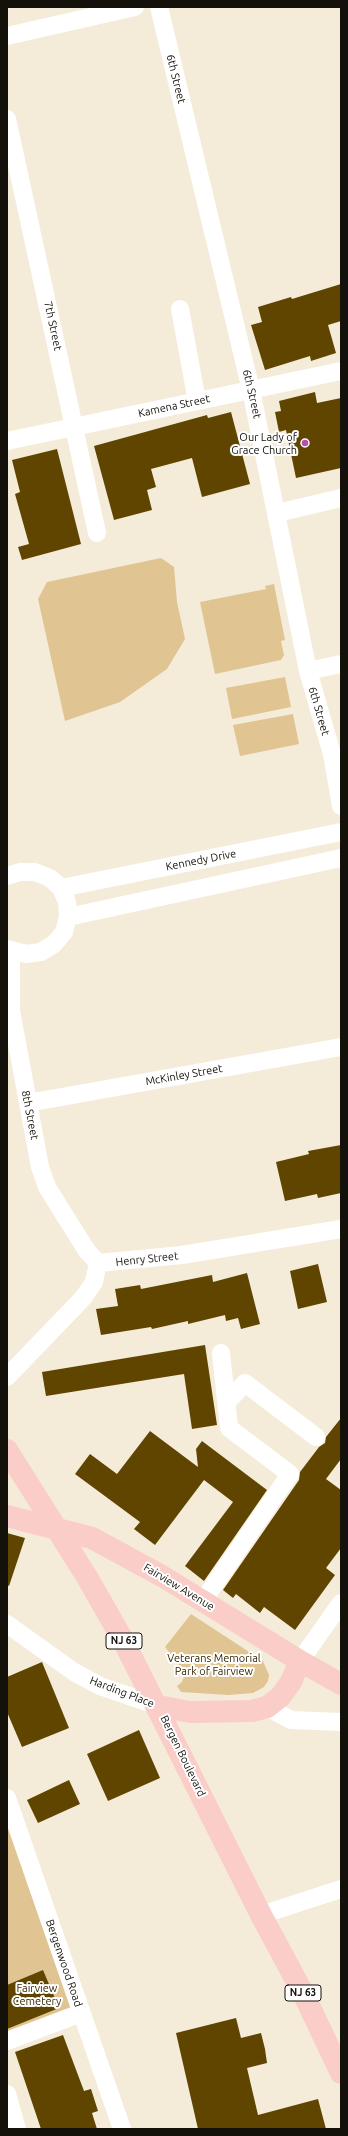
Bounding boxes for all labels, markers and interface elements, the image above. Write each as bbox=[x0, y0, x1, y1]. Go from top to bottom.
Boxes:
street label: 6th Street bbox=[164, 53, 188, 105]
street label: 7th Street bbox=[41, 300, 65, 352]
street label: 6th Street bbox=[240, 368, 264, 420]
street label: Kamena Street bbox=[137, 392, 211, 420]
place label: Our Lady of Grace Church bbox=[231, 430, 297, 456]
marker: Our Lady of Grace Church bbox=[300, 438, 310, 448]
street label: 6th Street bbox=[306, 685, 332, 737]
street label: Kennedy Drive bbox=[165, 847, 237, 873]
street label: McKinley Street bbox=[144, 1062, 224, 1088]
street label: 8th Street bbox=[19, 1089, 41, 1141]
street label: Henry Street bbox=[115, 1249, 179, 1269]
street label: Fairview Avenue bbox=[141, 1561, 217, 1613]
road number: NJ 63 bbox=[106, 1633, 142, 1649]
park label: Veterans Memorial Park of Fairview bbox=[167, 1651, 261, 1677]
street label: Harding Place bbox=[88, 1674, 156, 1710]
street label: Bergen Boulevard bbox=[158, 1713, 208, 1799]
street label: Bergenwood Road bbox=[43, 1918, 85, 2008]
park label: Fairview Cemetery bbox=[13, 1981, 61, 2007]
road number: NJ 63 bbox=[285, 1985, 321, 2001]

